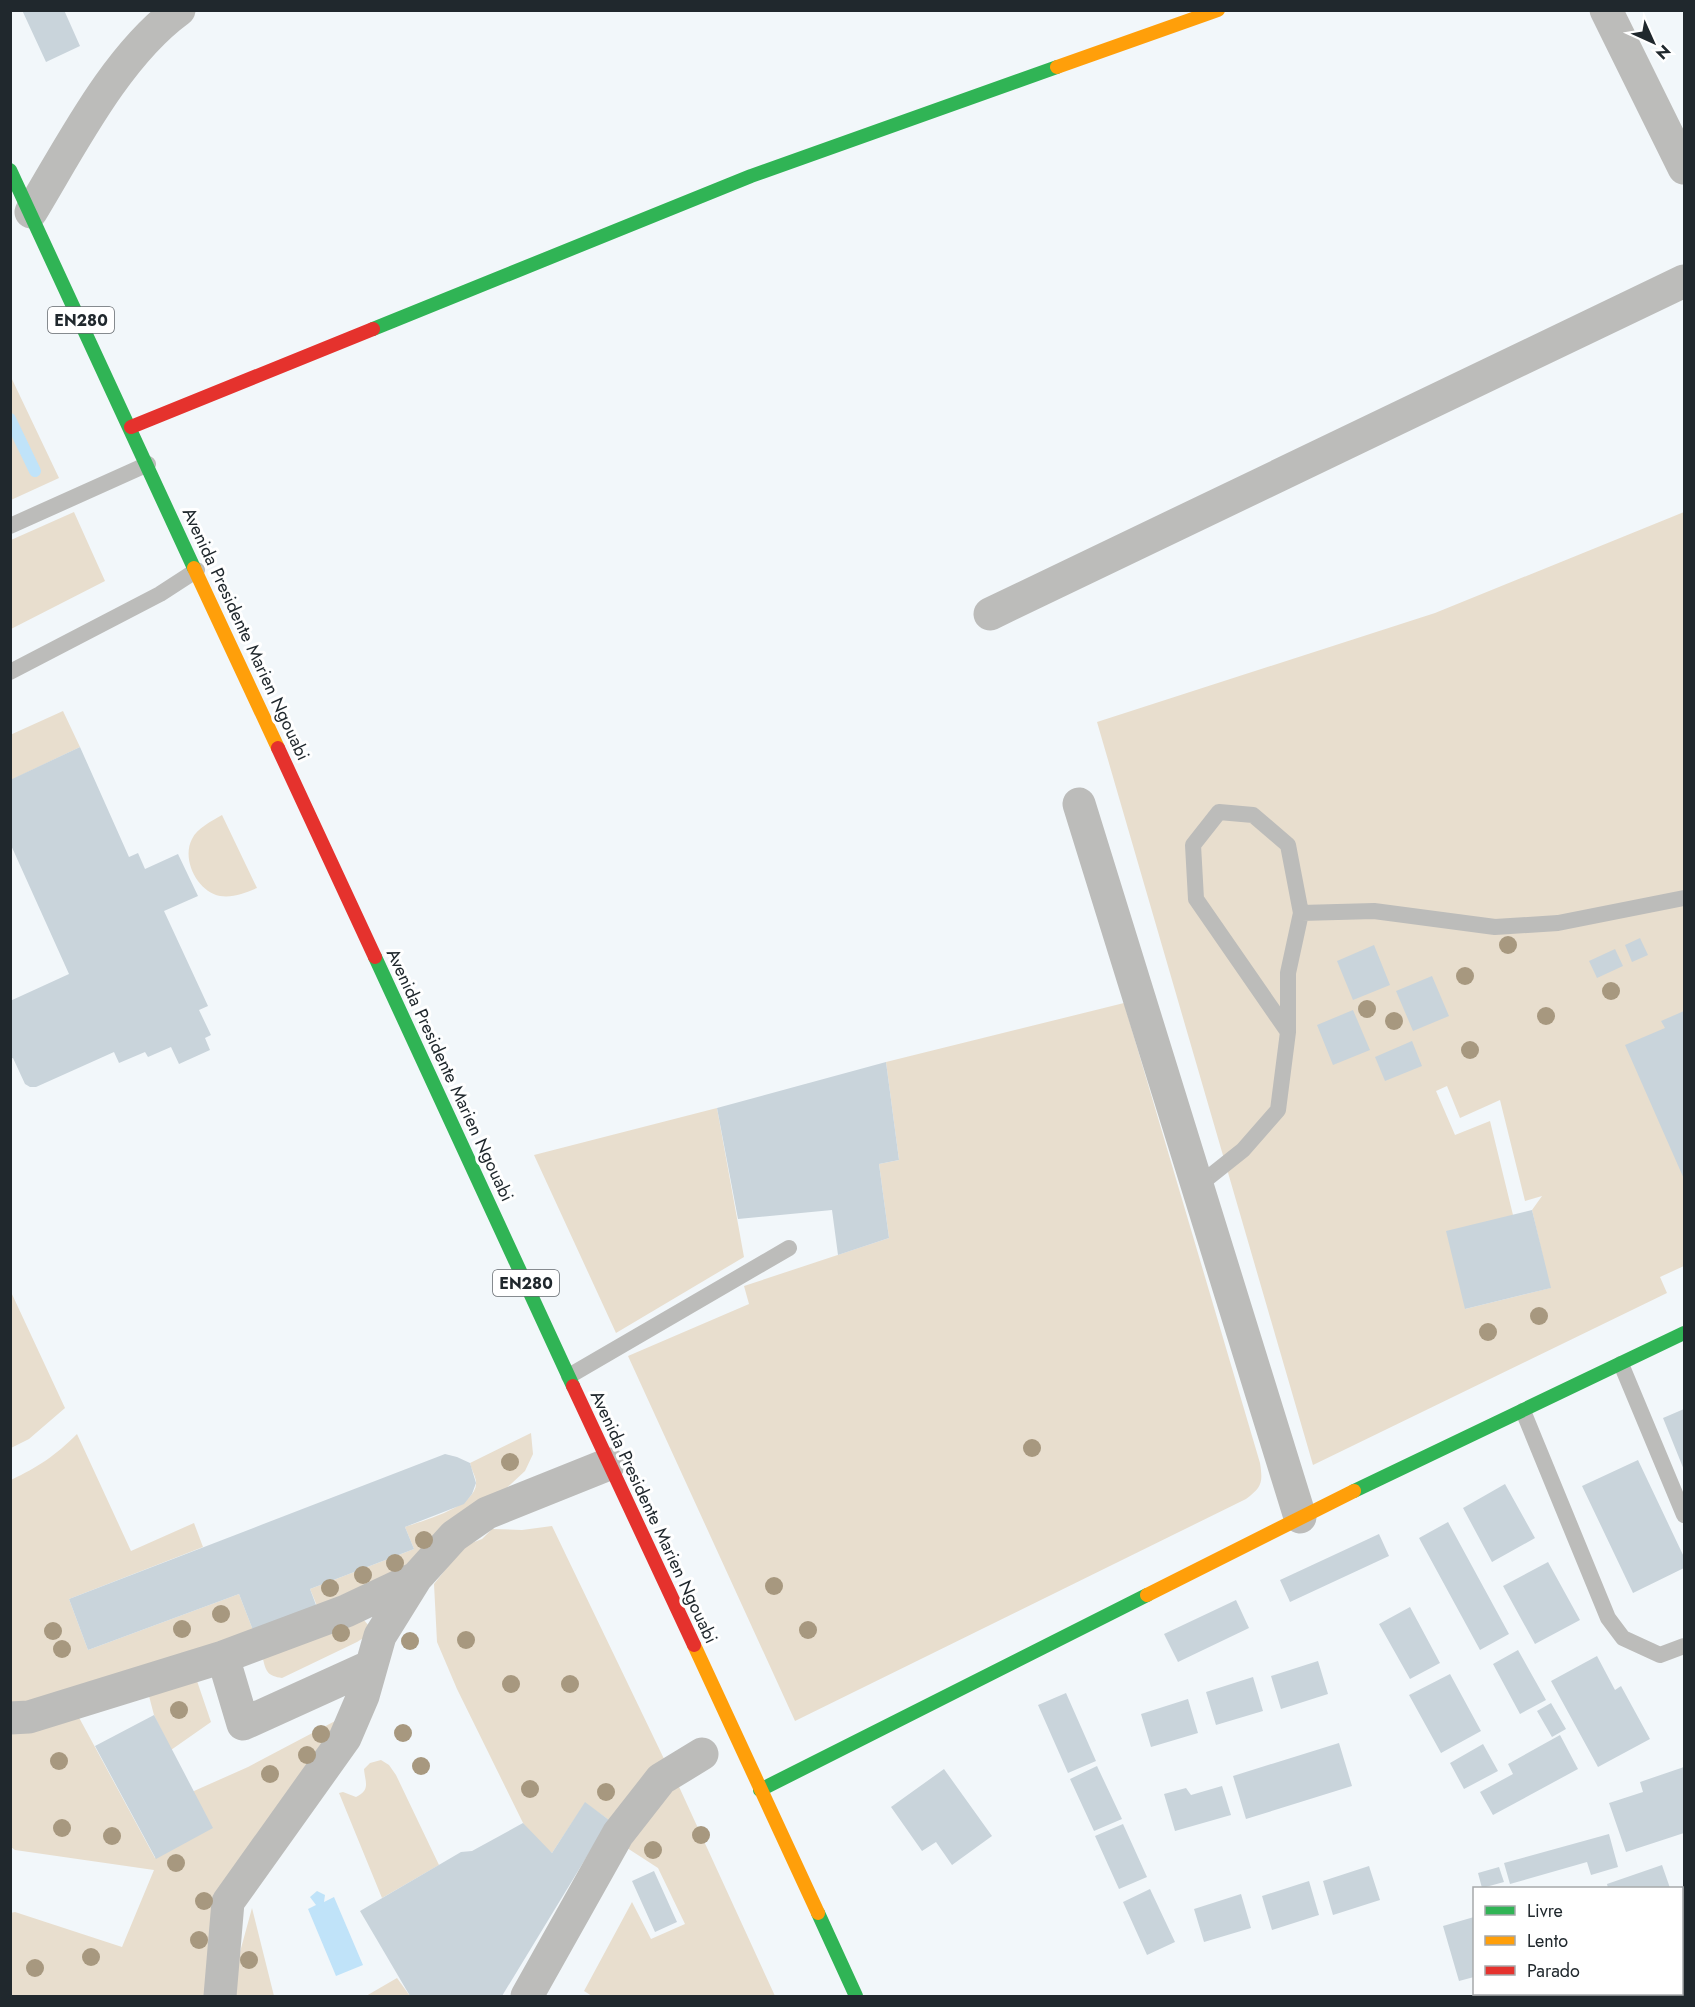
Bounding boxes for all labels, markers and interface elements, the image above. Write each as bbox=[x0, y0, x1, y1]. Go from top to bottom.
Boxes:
north arrow bbox=[1623, 12, 1683, 72]
text: N bbox=[1651, 40, 1676, 65]
road number: EN280 bbox=[48, 307, 114, 333]
street label: Avenida Presidente Marien Ngouabi bbox=[176, 503, 316, 765]
street label: Avenida Presidente Marien Ngouabi bbox=[380, 944, 520, 1206]
road number: EN280 bbox=[493, 1270, 559, 1296]
street label: Avenida Presidente Marien Ngouabi bbox=[584, 1386, 724, 1648]
legend bbox=[1473, 1887, 1683, 1995]
text: Livre bbox=[1527, 1898, 1563, 1924]
text: Lento bbox=[1527, 1928, 1568, 1954]
text: Parado bbox=[1527, 1958, 1580, 1984]

